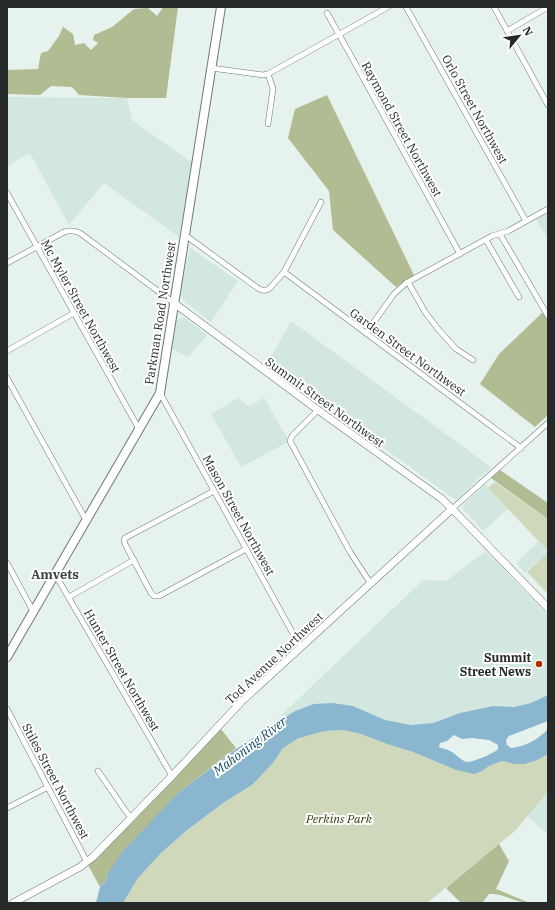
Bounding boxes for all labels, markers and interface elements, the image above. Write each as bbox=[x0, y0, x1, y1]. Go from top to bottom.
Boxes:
north arrow bbox=[499, 16, 539, 56]
text: N bbox=[520, 24, 536, 39]
street label: Orlo Street Northwest bbox=[439, 52, 511, 166]
street label: Raymond Street Northwest bbox=[359, 59, 445, 199]
street label: Mc Myler Street Northwest bbox=[38, 237, 124, 375]
street label: Parkman Road Northwest bbox=[141, 240, 179, 386]
street label: Garden Street Northwest bbox=[347, 305, 469, 399]
street label: Summit Street Northwest bbox=[263, 354, 387, 450]
street label: Mason Street Northwest bbox=[200, 452, 278, 578]
district label: Amvets bbox=[31, 566, 79, 583]
street label: Hunter Street Northwest bbox=[81, 606, 163, 734]
street label: Tod Avenue Northwest bbox=[222, 609, 326, 707]
place label: Summit Street News bbox=[460, 650, 532, 679]
marker: Summit Street News bbox=[534, 659, 544, 669]
water label: Mahoning River bbox=[209, 713, 290, 780]
street label: Stiles Street Northwest bbox=[19, 721, 93, 841]
park label: Perkins Park bbox=[305, 811, 373, 826]

